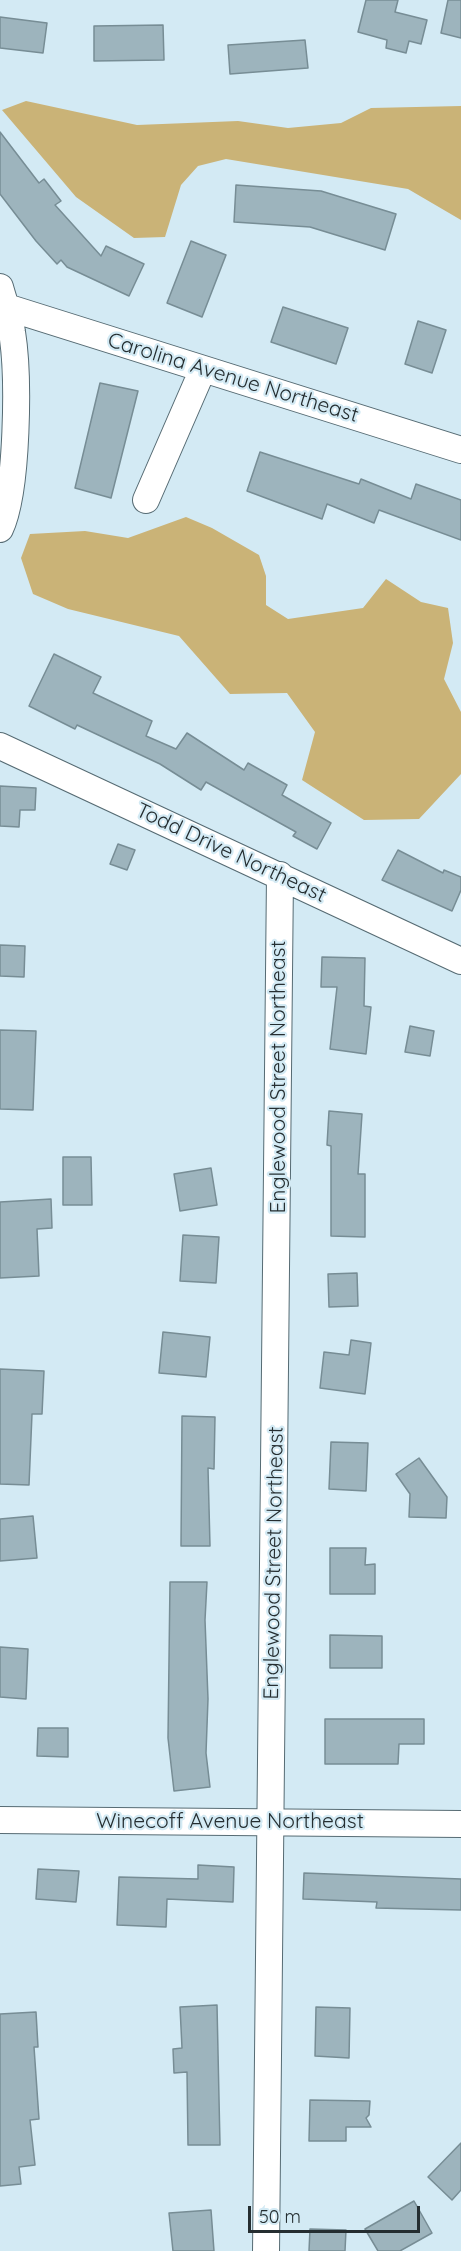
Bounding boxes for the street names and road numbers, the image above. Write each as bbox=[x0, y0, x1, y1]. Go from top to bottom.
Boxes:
street label: Carolina Avenue Northeast bbox=[105, 328, 361, 428]
street label: Todd Drive Northeast bbox=[132, 798, 330, 908]
street label: Englewood Street Northeast bbox=[266, 940, 292, 1214]
street label: Englewood Street Northeast bbox=[259, 1426, 289, 1700]
street label: Winecoff Avenue Northeast bbox=[96, 1809, 364, 1835]

